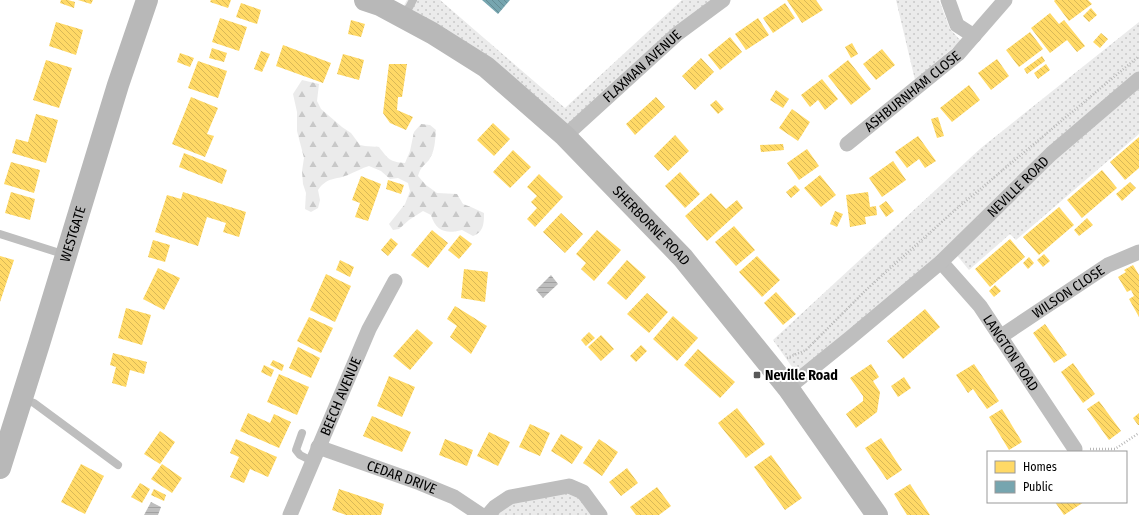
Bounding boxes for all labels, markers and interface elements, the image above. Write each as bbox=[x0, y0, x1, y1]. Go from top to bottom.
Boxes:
street label: FLAXMAN AVENUE bbox=[599, 26, 685, 106]
street label: ASHBURNHAM CLOSE bbox=[861, 47, 964, 135]
street label: NEVILLE ROAD bbox=[983, 152, 1052, 221]
street label: SHERBORNE ROAD bbox=[609, 182, 694, 268]
street label: WESTGATE bbox=[56, 204, 89, 264]
street label: WILSON CLOSE bbox=[1029, 261, 1108, 322]
street label: LANGTON ROAD bbox=[980, 311, 1043, 394]
street label: BEECH AVENUE bbox=[316, 354, 365, 438]
place label: Neville Road bbox=[765, 367, 838, 384]
marker: Neville Road bbox=[752, 370, 762, 380]
legend bbox=[987, 451, 1127, 503]
street label: CEDAR DRIVE bbox=[365, 456, 440, 498]
text: Homes bbox=[1023, 460, 1057, 474]
text: Public bbox=[1023, 480, 1053, 494]

